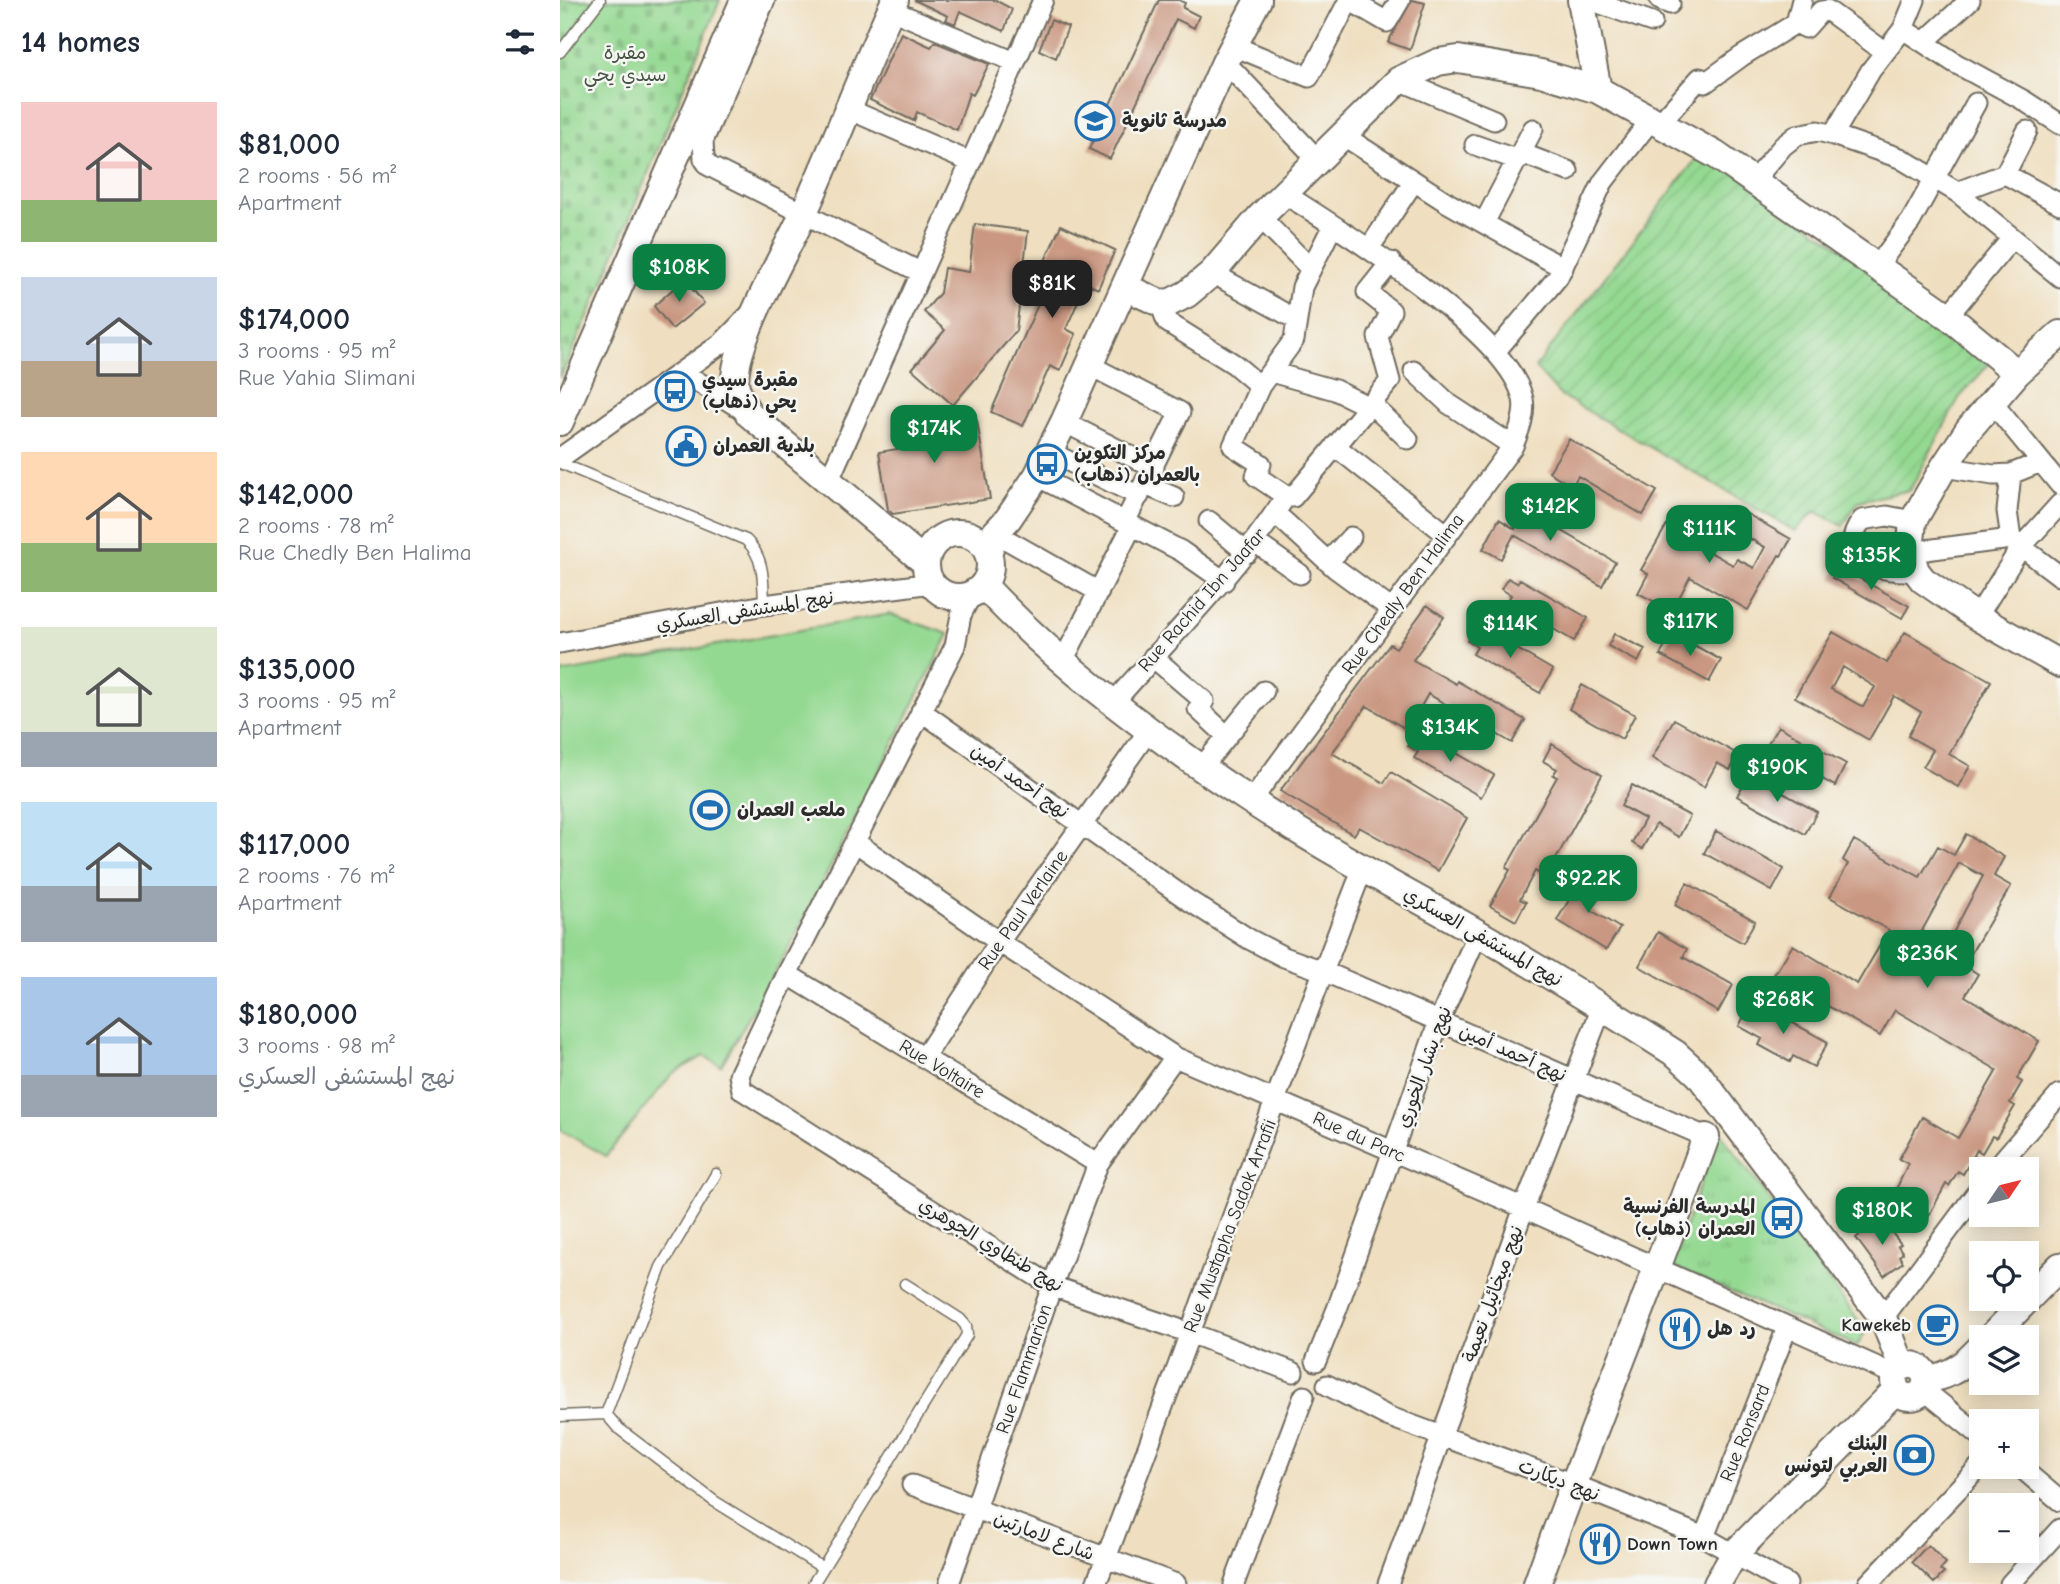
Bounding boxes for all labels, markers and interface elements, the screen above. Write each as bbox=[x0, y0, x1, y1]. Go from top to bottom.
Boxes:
icon: filters bbox=[501, 23, 539, 61]
text: 14 homes bbox=[21, 25, 140, 60]
park label: مقبرة سيدي يحي bbox=[584, 42, 666, 91]
school or university icon: مدرسة ثانوية bbox=[1074, 100, 1116, 142]
place label: مدرسة ثانوية bbox=[1122, 110, 1227, 133]
text: $81,000 bbox=[238, 127, 340, 162]
icon: home bbox=[77, 130, 161, 214]
text: 2 rooms · 56 m² bbox=[238, 162, 396, 189]
text: Apartment bbox=[238, 189, 341, 216]
pin: $108K bbox=[630, 244, 728, 304]
text: $108K bbox=[649, 253, 709, 280]
pin: $81K bbox=[1011, 260, 1093, 320]
text: $81K bbox=[1028, 269, 1076, 296]
text: $174,000 bbox=[238, 302, 350, 337]
icon: home bbox=[77, 305, 161, 389]
text: 3 rooms · 95 m² bbox=[238, 337, 396, 364]
text: Rue Yahia Slimani bbox=[238, 364, 416, 391]
place label: مقبرة سيدي يحي (ذهاب) bbox=[702, 369, 798, 418]
bus stop icon: مقبرة سيدي يحي (ذهاب) bbox=[654, 370, 696, 412]
pin: $174K bbox=[885, 406, 983, 465]
text: $174K bbox=[906, 414, 962, 441]
public building icon: بلدية العمران bbox=[665, 425, 707, 467]
place label: بلدية العمران bbox=[713, 435, 815, 458]
place label: مركز التكوين بالعمران (ذهاب) bbox=[1074, 442, 1200, 487]
bus stop icon: مركز التكوين بالعمران (ذهاب) bbox=[1026, 443, 1068, 485]
text: $142,000 bbox=[238, 477, 354, 512]
icon: home bbox=[77, 480, 161, 564]
pin: $142K bbox=[1501, 484, 1599, 543]
text: $142K bbox=[1521, 492, 1579, 519]
pin: $111K bbox=[1660, 505, 1758, 565]
street label: Rue Chedly Ben Halima bbox=[1337, 509, 1469, 679]
text: 2 rooms · 78 m² bbox=[238, 512, 394, 539]
text: $111K bbox=[1682, 514, 1736, 541]
street label: Rue Rachid Ibn Jaafar bbox=[1134, 523, 1271, 676]
pin: $135K bbox=[1822, 532, 1920, 592]
text: Rue Chedly Ben Halima bbox=[238, 539, 472, 566]
text: $135K bbox=[1841, 541, 1901, 568]
street label: نهج المستشفى العسكري bbox=[655, 586, 836, 639]
pin: $117K bbox=[1641, 598, 1739, 658]
pin: $114K bbox=[1461, 600, 1559, 660]
text: $117K bbox=[1662, 607, 1718, 634]
text: $114K bbox=[1482, 609, 1538, 636]
text: $135,000 bbox=[238, 652, 356, 687]
icon: home bbox=[77, 655, 161, 739]
text: 3 rooms · 95 m² bbox=[238, 687, 396, 714]
pin: $134K bbox=[1401, 704, 1499, 764]
text: $134K bbox=[1421, 713, 1479, 740]
text: Apartment bbox=[238, 714, 341, 741]
street label: نهج أحمد أمين bbox=[966, 739, 1073, 824]
pin: $190K bbox=[1728, 744, 1826, 804]
text: $190K bbox=[1746, 753, 1808, 780]
sports icon: ملعب العمران bbox=[689, 789, 731, 831]
place label: ملعب العمران bbox=[737, 799, 846, 822]
text: $117,000 bbox=[238, 827, 350, 862]
icon: home bbox=[77, 830, 161, 914]
street label: Rue Paul Verlaine bbox=[974, 846, 1072, 974]
pin: $92.2K bbox=[1531, 856, 1645, 915]
text: 2 rooms · 76 m² bbox=[238, 862, 394, 889]
text: $92.2K bbox=[1555, 864, 1621, 891]
street label: نهج المستشفى العسكري bbox=[1398, 883, 1566, 994]
text: Apartment bbox=[238, 889, 341, 916]
pin: $236K bbox=[1878, 930, 1976, 990]
text: $236K bbox=[1896, 939, 1958, 966]
pin: $268K bbox=[1734, 976, 1832, 1036]
text: $268K bbox=[1752, 985, 1814, 1012]
text: $180,000 bbox=[238, 997, 358, 1032]
street label: نهج بشار الخوري bbox=[1392, 1003, 1459, 1132]
icon: home bbox=[77, 1005, 161, 1089]
street label: نهج أحمد أمين bbox=[1456, 1020, 1570, 1087]
text: 3 rooms · 98 m² bbox=[238, 1032, 395, 1059]
street label: Rue Voltaire bbox=[895, 1035, 989, 1103]
text: نهج المستشفى العسكري bbox=[238, 1063, 455, 1090]
street label: Rue du Parc bbox=[1309, 1107, 1409, 1167]
street label: Rue Mustapha Sadok Arrafii bbox=[1179, 1116, 1281, 1336]
north arrow bbox=[1969, 1157, 2039, 1227]
map controls bbox=[1969, 1157, 2039, 1563]
pin: $180K bbox=[1833, 1188, 1931, 1247]
street label: نهج طنطاوي الجوهري bbox=[913, 1193, 1067, 1299]
place label: المدرسة الفرنسية العمران (ذهاب) bbox=[1623, 1196, 1755, 1241]
text: $180K bbox=[1852, 1196, 1912, 1223]
bus stop icon: المدرسة الفرنسية العمران (ذهاب) bbox=[1761, 1197, 1803, 1239]
street label: نهج ميخائيل نعيمة bbox=[1458, 1223, 1529, 1366]
button: locate bbox=[1969, 1241, 2039, 1311]
street label: Rue Flammarion bbox=[992, 1301, 1056, 1437]
cafe icon: Kawekeb bbox=[1917, 1304, 1959, 1346]
restaurant icon: رد هل bbox=[1659, 1308, 1701, 1350]
place label: Kawekeb bbox=[1841, 1314, 1911, 1336]
place label: رد هل bbox=[1707, 1318, 1756, 1340]
button: layers bbox=[1969, 1325, 2039, 1395]
street label: Rue Ronsard bbox=[1715, 1381, 1775, 1485]
button: + bbox=[1969, 1409, 2039, 1479]
place label: البنك العربي لتونس bbox=[1784, 1433, 1887, 1482]
bank icon: البنك العربي لتونس bbox=[1893, 1434, 1935, 1476]
street label: نهج ديكارت bbox=[1515, 1454, 1603, 1507]
button: − bbox=[1969, 1493, 2039, 1563]
street label: شارع لامارتين bbox=[990, 1507, 1097, 1567]
restaurant icon: Down Town bbox=[1579, 1523, 1621, 1565]
place label: Down Town bbox=[1627, 1533, 1718, 1555]

